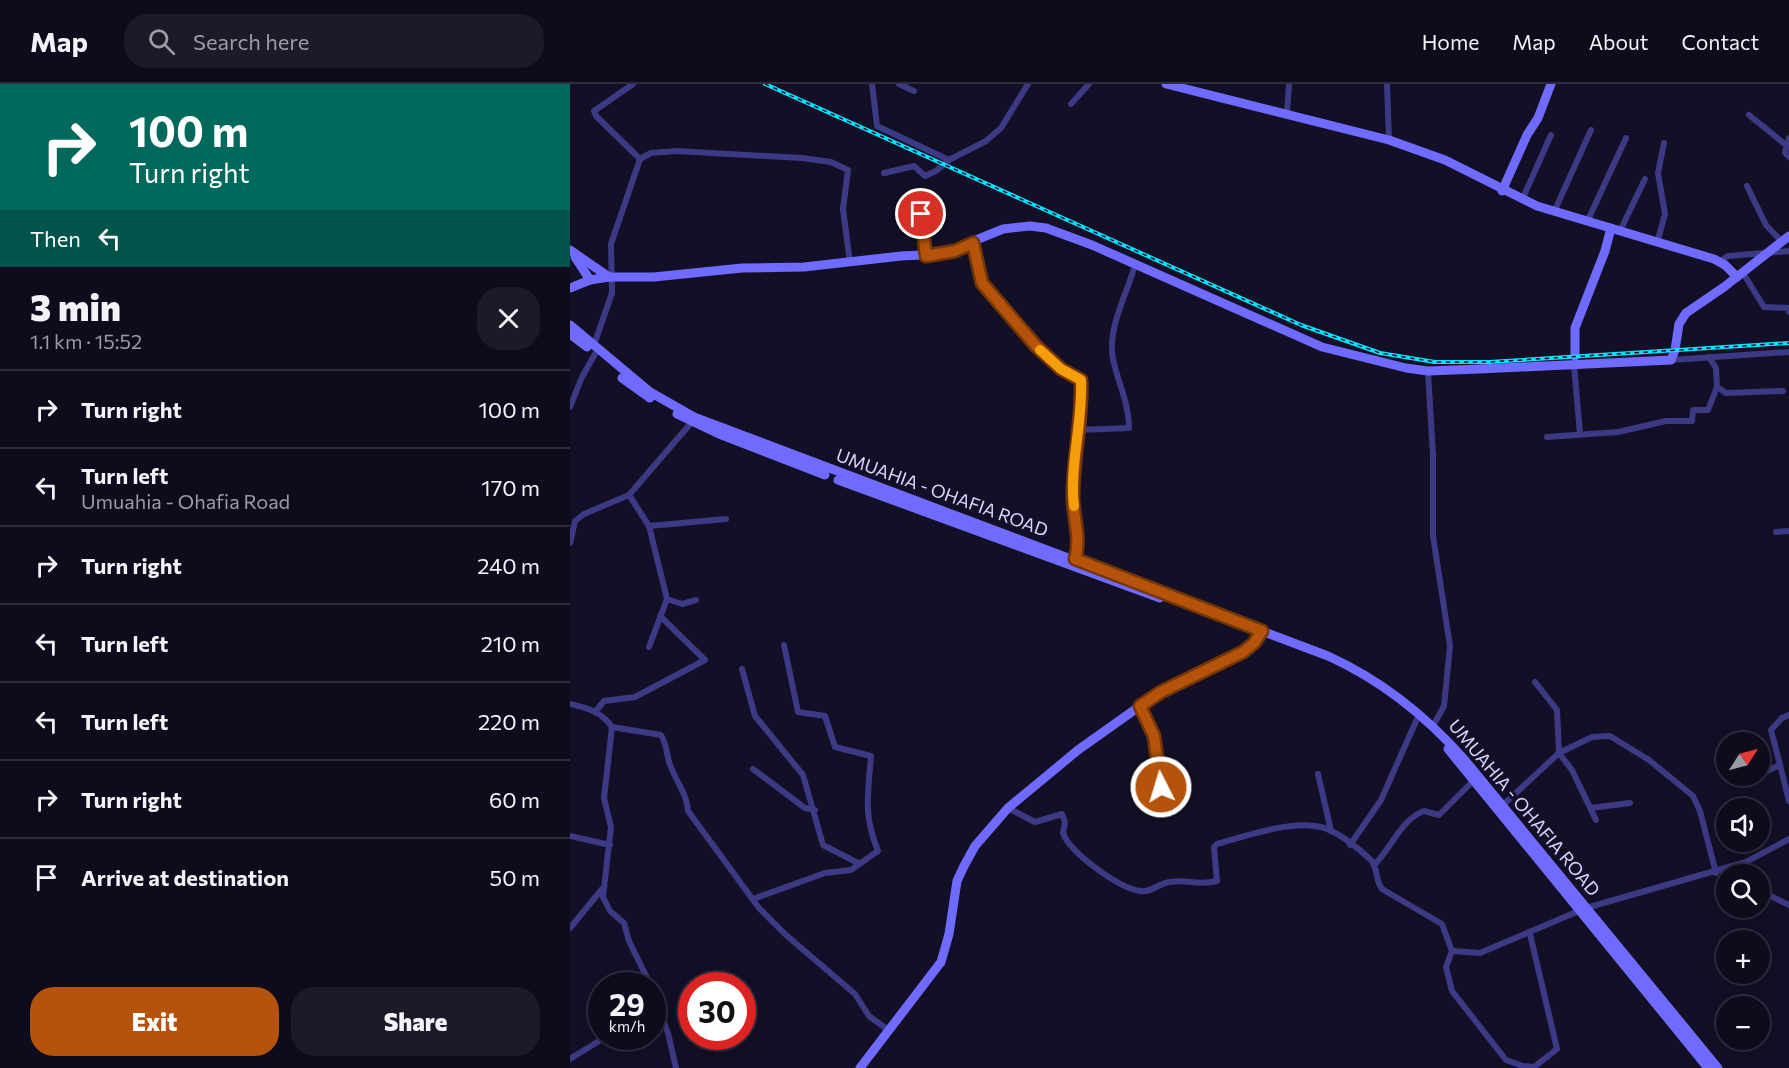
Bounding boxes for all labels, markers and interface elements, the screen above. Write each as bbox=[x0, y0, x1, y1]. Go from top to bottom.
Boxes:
search box bbox=[124, 14, 544, 68]
text: Map bbox=[30, 24, 88, 58]
icon: search bbox=[145, 25, 178, 58]
text: Search here bbox=[193, 28, 309, 55]
text: Home bbox=[1422, 29, 1479, 54]
text: Map bbox=[1512, 29, 1556, 54]
text: About bbox=[1589, 29, 1648, 54]
text: Contact bbox=[1681, 29, 1759, 54]
text: 100 m bbox=[129, 104, 249, 156]
icon: right bbox=[30, 108, 108, 186]
text: Turn right bbox=[129, 156, 249, 189]
pin bbox=[895, 188, 946, 239]
icon: arrive bbox=[904, 197, 937, 230]
icon: left bbox=[93, 222, 126, 255]
text: Then bbox=[30, 225, 81, 252]
text: 3 min bbox=[30, 284, 121, 328]
button: close bbox=[477, 287, 540, 350]
text: 1.1 km · 15:52 bbox=[30, 329, 142, 353]
icon: right bbox=[30, 393, 63, 426]
text: Turn right bbox=[81, 396, 182, 423]
text: 100 m bbox=[478, 396, 540, 423]
street label: UMUAHIA - OHAFIA ROAD bbox=[833, 443, 1051, 541]
text: Turn left bbox=[81, 462, 168, 489]
icon: left bbox=[30, 471, 63, 504]
text: 170 m bbox=[481, 474, 540, 501]
text: Umuahia - Ohafia Road bbox=[81, 489, 290, 513]
icon: right bbox=[30, 549, 63, 582]
text: Turn right bbox=[81, 552, 182, 579]
text: 240 m bbox=[477, 552, 540, 579]
icon: left bbox=[30, 627, 63, 660]
text: Turn left bbox=[81, 630, 168, 657]
text: 210 m bbox=[481, 630, 540, 657]
icon: left bbox=[30, 705, 63, 738]
text: Turn left bbox=[81, 708, 168, 735]
text: 220 m bbox=[478, 708, 540, 735]
street label: UMUAHIA - OHAFIA ROAD bbox=[1444, 715, 1605, 900]
north arrow bbox=[1716, 732, 1770, 786]
map controls bbox=[1716, 732, 1770, 1050]
position arrow bbox=[1129, 755, 1193, 819]
icon: right bbox=[30, 783, 63, 816]
text: Turn right bbox=[81, 786, 182, 813]
text: 60 m bbox=[489, 786, 540, 813]
button: sound bbox=[1716, 798, 1770, 852]
icon: arrive bbox=[30, 861, 63, 894]
text: Arrive at destination bbox=[81, 864, 289, 891]
text: 50 m bbox=[490, 864, 540, 891]
button: search bbox=[1716, 864, 1770, 918]
button: + bbox=[1716, 930, 1770, 984]
speed limit sign: 30 bbox=[678, 972, 756, 1050]
text: 29 bbox=[609, 985, 645, 1022]
button: Exit bbox=[30, 987, 279, 1056]
button: Share bbox=[291, 987, 540, 1056]
button: − bbox=[1716, 996, 1770, 1050]
text: km/h bbox=[609, 1017, 645, 1035]

